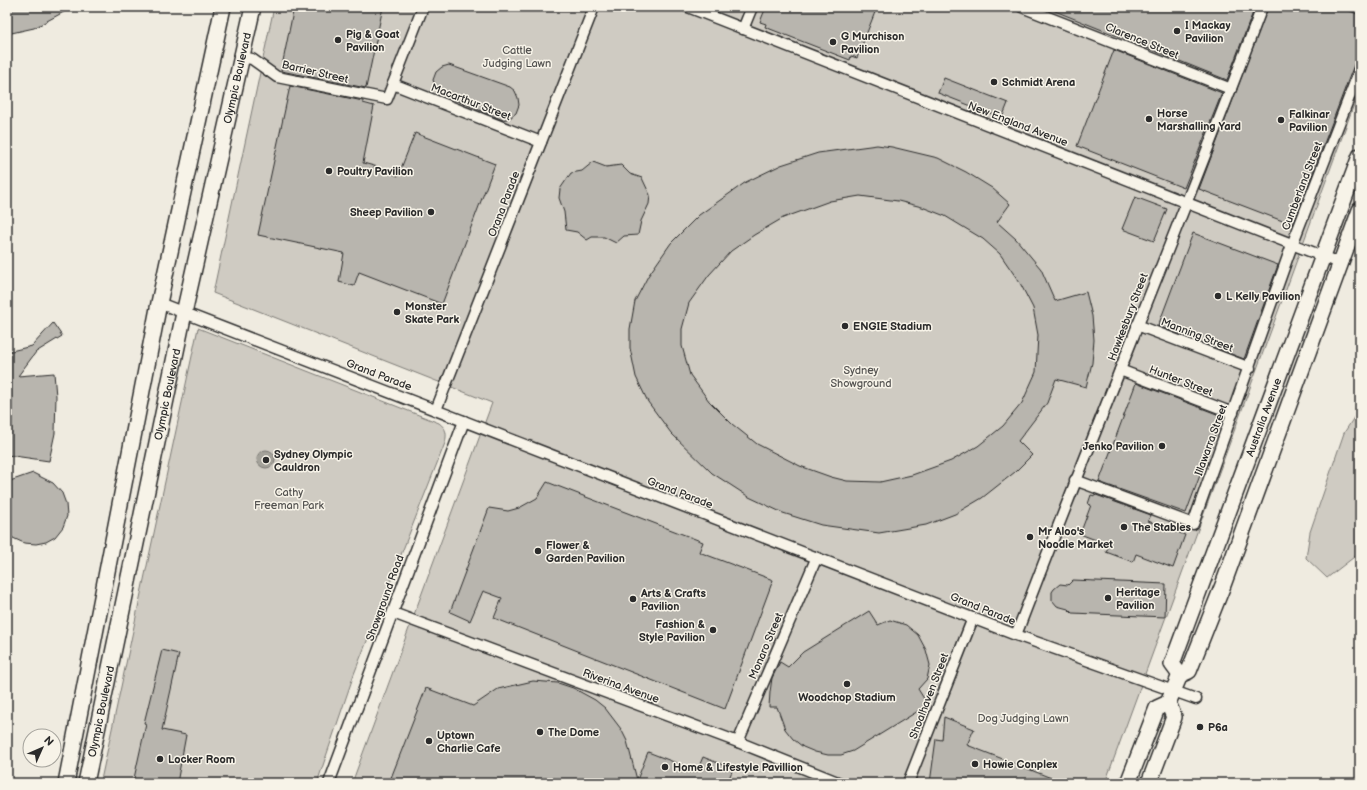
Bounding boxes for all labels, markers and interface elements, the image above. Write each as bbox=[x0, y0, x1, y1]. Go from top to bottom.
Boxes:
place label: I Mackay Pavilion bbox=[1185, 19, 1230, 45]
street label: Clarence Street bbox=[1103, 20, 1181, 62]
marker: I Mackay Pavilion bbox=[1172, 26, 1182, 36]
place label: Pig & Goat Pavilion bbox=[346, 28, 400, 54]
place label: G Murchison Pavilion bbox=[841, 30, 904, 56]
street label: Olympic Boulevard bbox=[220, 31, 254, 125]
marker: Pig & Goat Pavilion bbox=[333, 35, 343, 45]
marker: G Murchison Pavilion bbox=[828, 37, 838, 47]
park label: Cattle Judging Lawn bbox=[483, 44, 551, 70]
street label: Barrier Street bbox=[281, 58, 350, 86]
place label: Schmidt Arena bbox=[1002, 76, 1075, 89]
marker: Schmidt Arena bbox=[989, 77, 999, 87]
street label: Macarthur Street bbox=[429, 81, 513, 123]
street label: New England Avenue bbox=[966, 99, 1070, 149]
place label: Horse Marshalling Yard bbox=[1157, 107, 1241, 133]
place label: Falkinar Pavilion bbox=[1289, 108, 1330, 134]
marker: Horse Marshalling Yard bbox=[1144, 114, 1154, 124]
marker: Falkinar Pavilion bbox=[1276, 115, 1286, 125]
street label: Cumberland Street bbox=[1279, 139, 1325, 232]
place label: Poultry Pavilion bbox=[337, 165, 413, 178]
marker: Poultry Pavilion bbox=[324, 166, 334, 176]
street label: Orana Parade bbox=[486, 169, 523, 239]
place label: Sheep Pavilion bbox=[350, 206, 423, 219]
marker: Sheep Pavilion bbox=[426, 207, 436, 217]
street label: Hawkesbury Street bbox=[1105, 271, 1151, 363]
place label: L Kelly Pavilion bbox=[1226, 290, 1300, 303]
marker: L Kelly Pavilion bbox=[1213, 291, 1223, 301]
place label: Monster Skate Park bbox=[405, 300, 459, 326]
marker: Monster Skate Park bbox=[392, 307, 402, 317]
street label: Manning Street bbox=[1159, 315, 1235, 355]
place label: ENGIE Stadium bbox=[853, 320, 932, 333]
marker: ENGIE Stadium bbox=[840, 321, 850, 331]
street label: Olympic Boulevard bbox=[151, 348, 183, 441]
street label: Grand Parade bbox=[344, 357, 414, 394]
street label: Hunter Street bbox=[1147, 363, 1215, 399]
park label: Sydney Showground bbox=[830, 364, 892, 390]
street label: Australia Avenue bbox=[1243, 375, 1284, 458]
street label: Illawarra Street bbox=[1192, 402, 1230, 477]
place label: Jenko Pavilion bbox=[1083, 440, 1154, 453]
marker: Jenko Pavilion bbox=[1157, 441, 1167, 451]
place label: Sydney Olympic Cauldron bbox=[274, 448, 352, 474]
marker: Sydney Olympic Cauldron bbox=[261, 455, 271, 465]
street label: Grand Parade bbox=[645, 475, 715, 512]
park label: Cathy Freeman Park bbox=[254, 486, 325, 512]
place label: The Stables bbox=[1132, 521, 1192, 534]
marker: The Stables bbox=[1119, 522, 1129, 532]
place label: Mr Aloo's Noodle Market bbox=[1038, 525, 1113, 551]
marker: Mr Aloo's Noodle Market bbox=[1025, 532, 1035, 542]
place label: Flower & Garden Pavilion bbox=[546, 539, 625, 565]
marker: Flower & Garden Pavilion bbox=[533, 546, 543, 556]
street label: Showground Road bbox=[363, 553, 407, 643]
place label: Heritage Pavilion bbox=[1116, 586, 1160, 612]
place label: Arts & Crafts Pavilion bbox=[640, 587, 706, 613]
street label: Grand Parade bbox=[948, 590, 1018, 628]
marker: Heritage Pavilion bbox=[1103, 593, 1113, 603]
marker: Arts & Crafts Pavilion bbox=[628, 594, 638, 604]
street label: Monaro Street bbox=[746, 610, 786, 681]
place label: Fashion & Style Pavilion bbox=[639, 618, 705, 644]
marker: Fashion & Style Pavilion bbox=[708, 625, 718, 635]
street label: Shoalhaven Street bbox=[907, 651, 952, 741]
street label: Olympic Boulevard bbox=[85, 665, 117, 758]
street label: Riverina Avenue bbox=[581, 666, 662, 706]
marker: Woodchop Stadium bbox=[842, 679, 852, 689]
place label: Woodchop Stadium bbox=[798, 691, 896, 704]
park label: Dog Judging Lawn bbox=[977, 712, 1069, 725]
place label: P6a bbox=[1208, 721, 1228, 734]
marker: P6a bbox=[1195, 722, 1205, 732]
place label: The Dome bbox=[548, 726, 599, 739]
marker: The Dome bbox=[535, 727, 545, 737]
north arrow bbox=[22, 728, 62, 768]
place label: Uptown Charlie Cafe bbox=[437, 729, 501, 755]
text: N bbox=[41, 734, 56, 749]
marker: Uptown Charlie Cafe bbox=[424, 736, 434, 746]
place label: Locker Room bbox=[168, 753, 235, 766]
marker: Locker Room bbox=[155, 754, 165, 764]
place label: Howie Conplex bbox=[983, 758, 1057, 771]
marker: Howie Conplex bbox=[970, 759, 980, 769]
place label: Home & Lifestyle Pavillion bbox=[673, 761, 803, 774]
marker: Home & Lifestyle Pavillion bbox=[660, 762, 670, 772]

